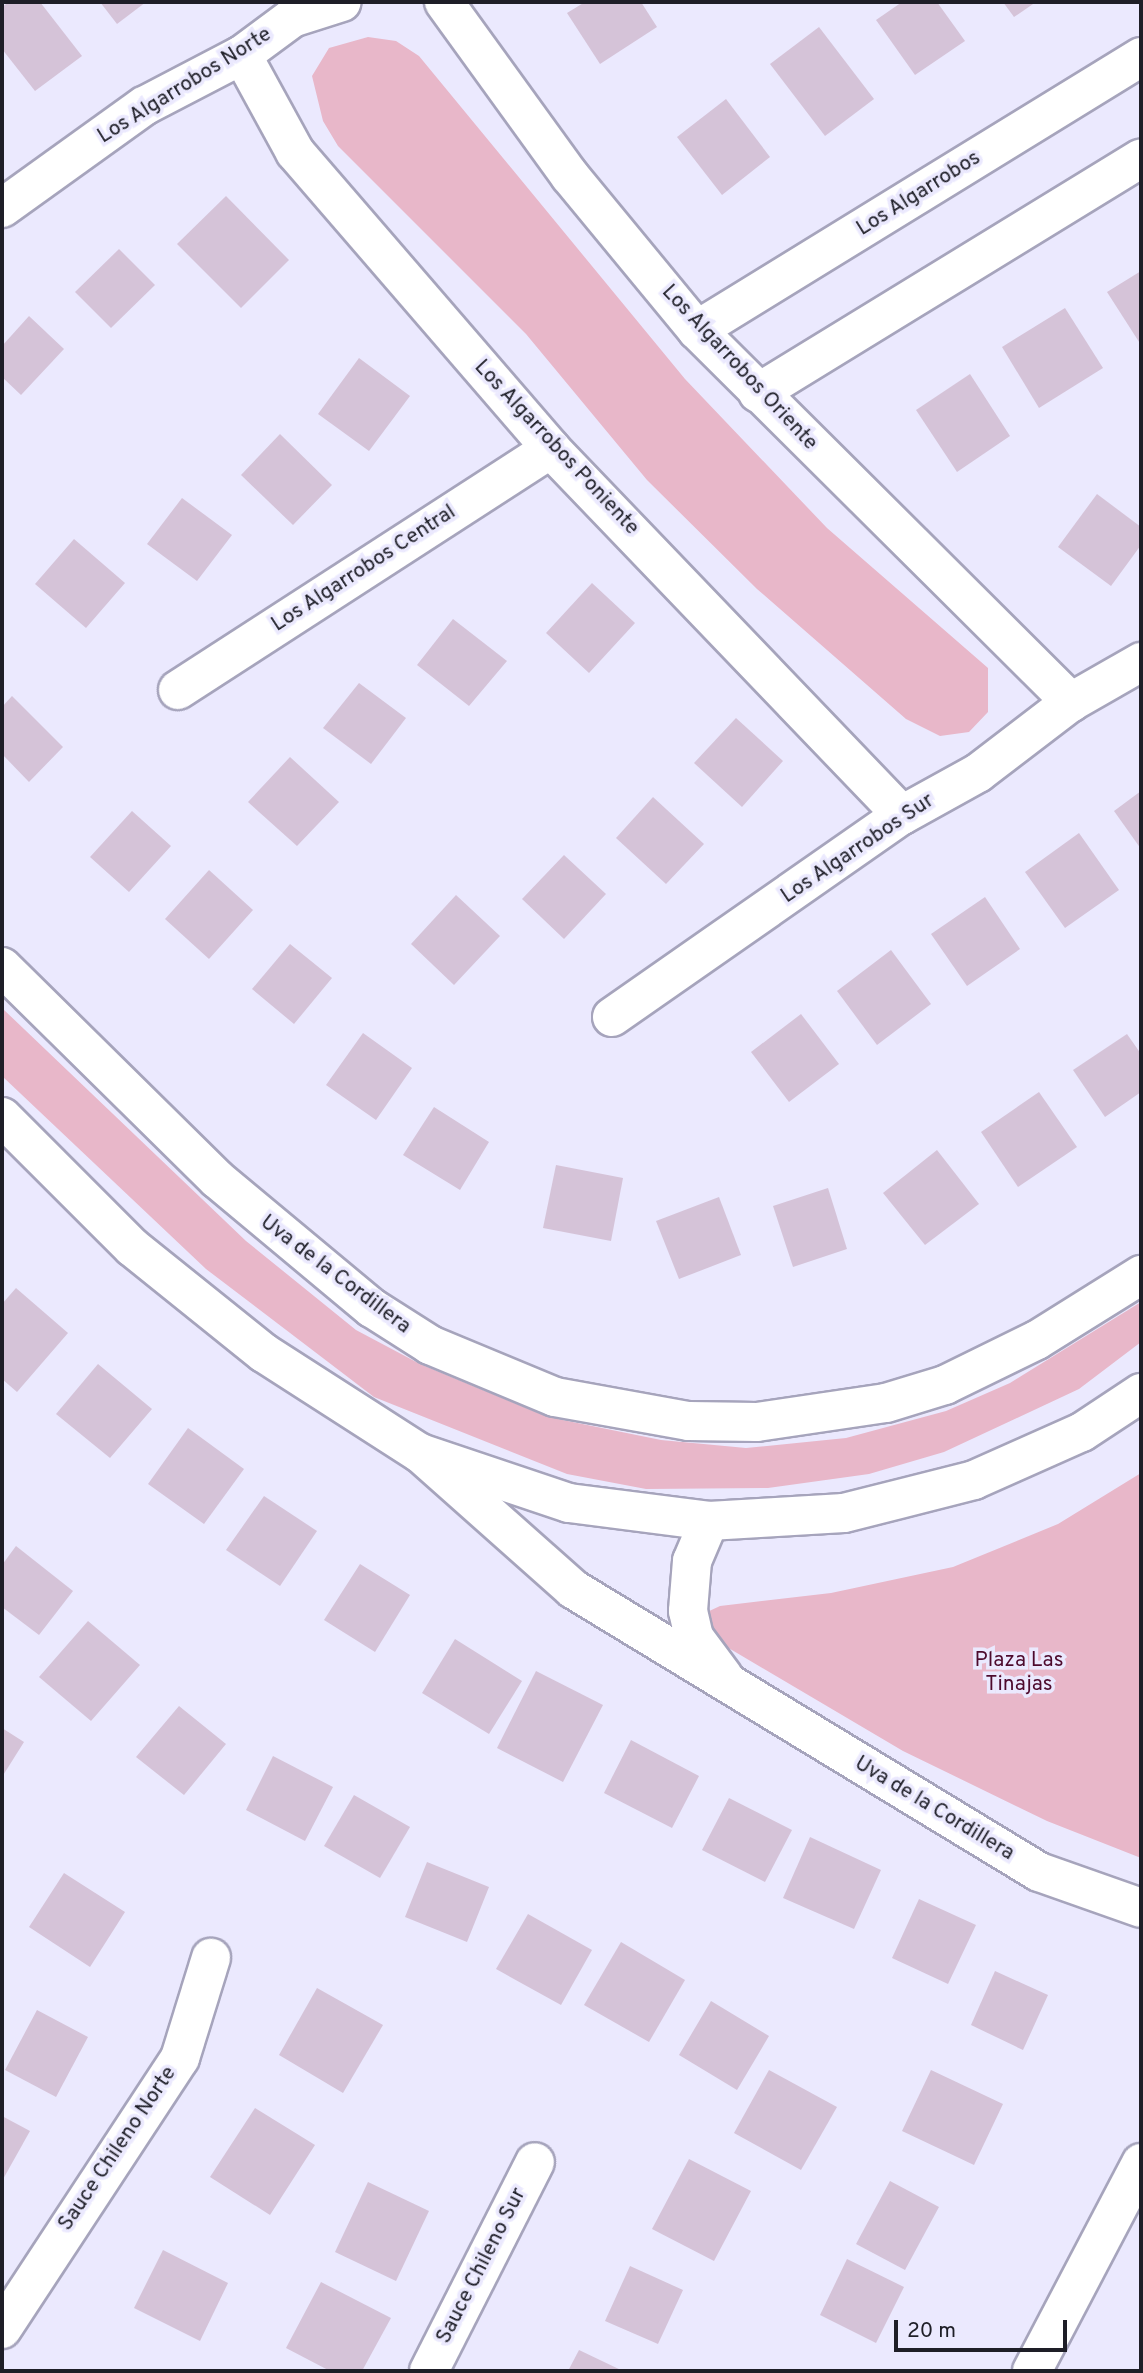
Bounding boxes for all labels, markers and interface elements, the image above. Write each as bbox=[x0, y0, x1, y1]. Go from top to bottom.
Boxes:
street label: Los Algarrobos Norte bbox=[93, 22, 277, 150]
street label: Los Algarrobos bbox=[852, 146, 986, 242]
street label: Los Algarrobos Oriente bbox=[656, 280, 822, 456]
street label: Los Algarrobos Poniente bbox=[468, 355, 644, 541]
street label: Los Algarrobos Central bbox=[267, 500, 461, 638]
street label: Los Algarrobos Sur bbox=[776, 788, 940, 910]
street label: Uva de la Cordillera bbox=[255, 1210, 415, 1340]
park label: Plaza Las Tinajas bbox=[975, 1648, 1063, 1698]
street label: Uva de la Cordillera bbox=[850, 1751, 1018, 1867]
street label: Sauce Chileno Norte bbox=[54, 2062, 182, 2236]
street label: Sauce Chileno Sur bbox=[432, 2184, 532, 2348]
scale bar bbox=[898, 2306, 1071, 2350]
text: 20 m bbox=[907, 2318, 956, 2345]

